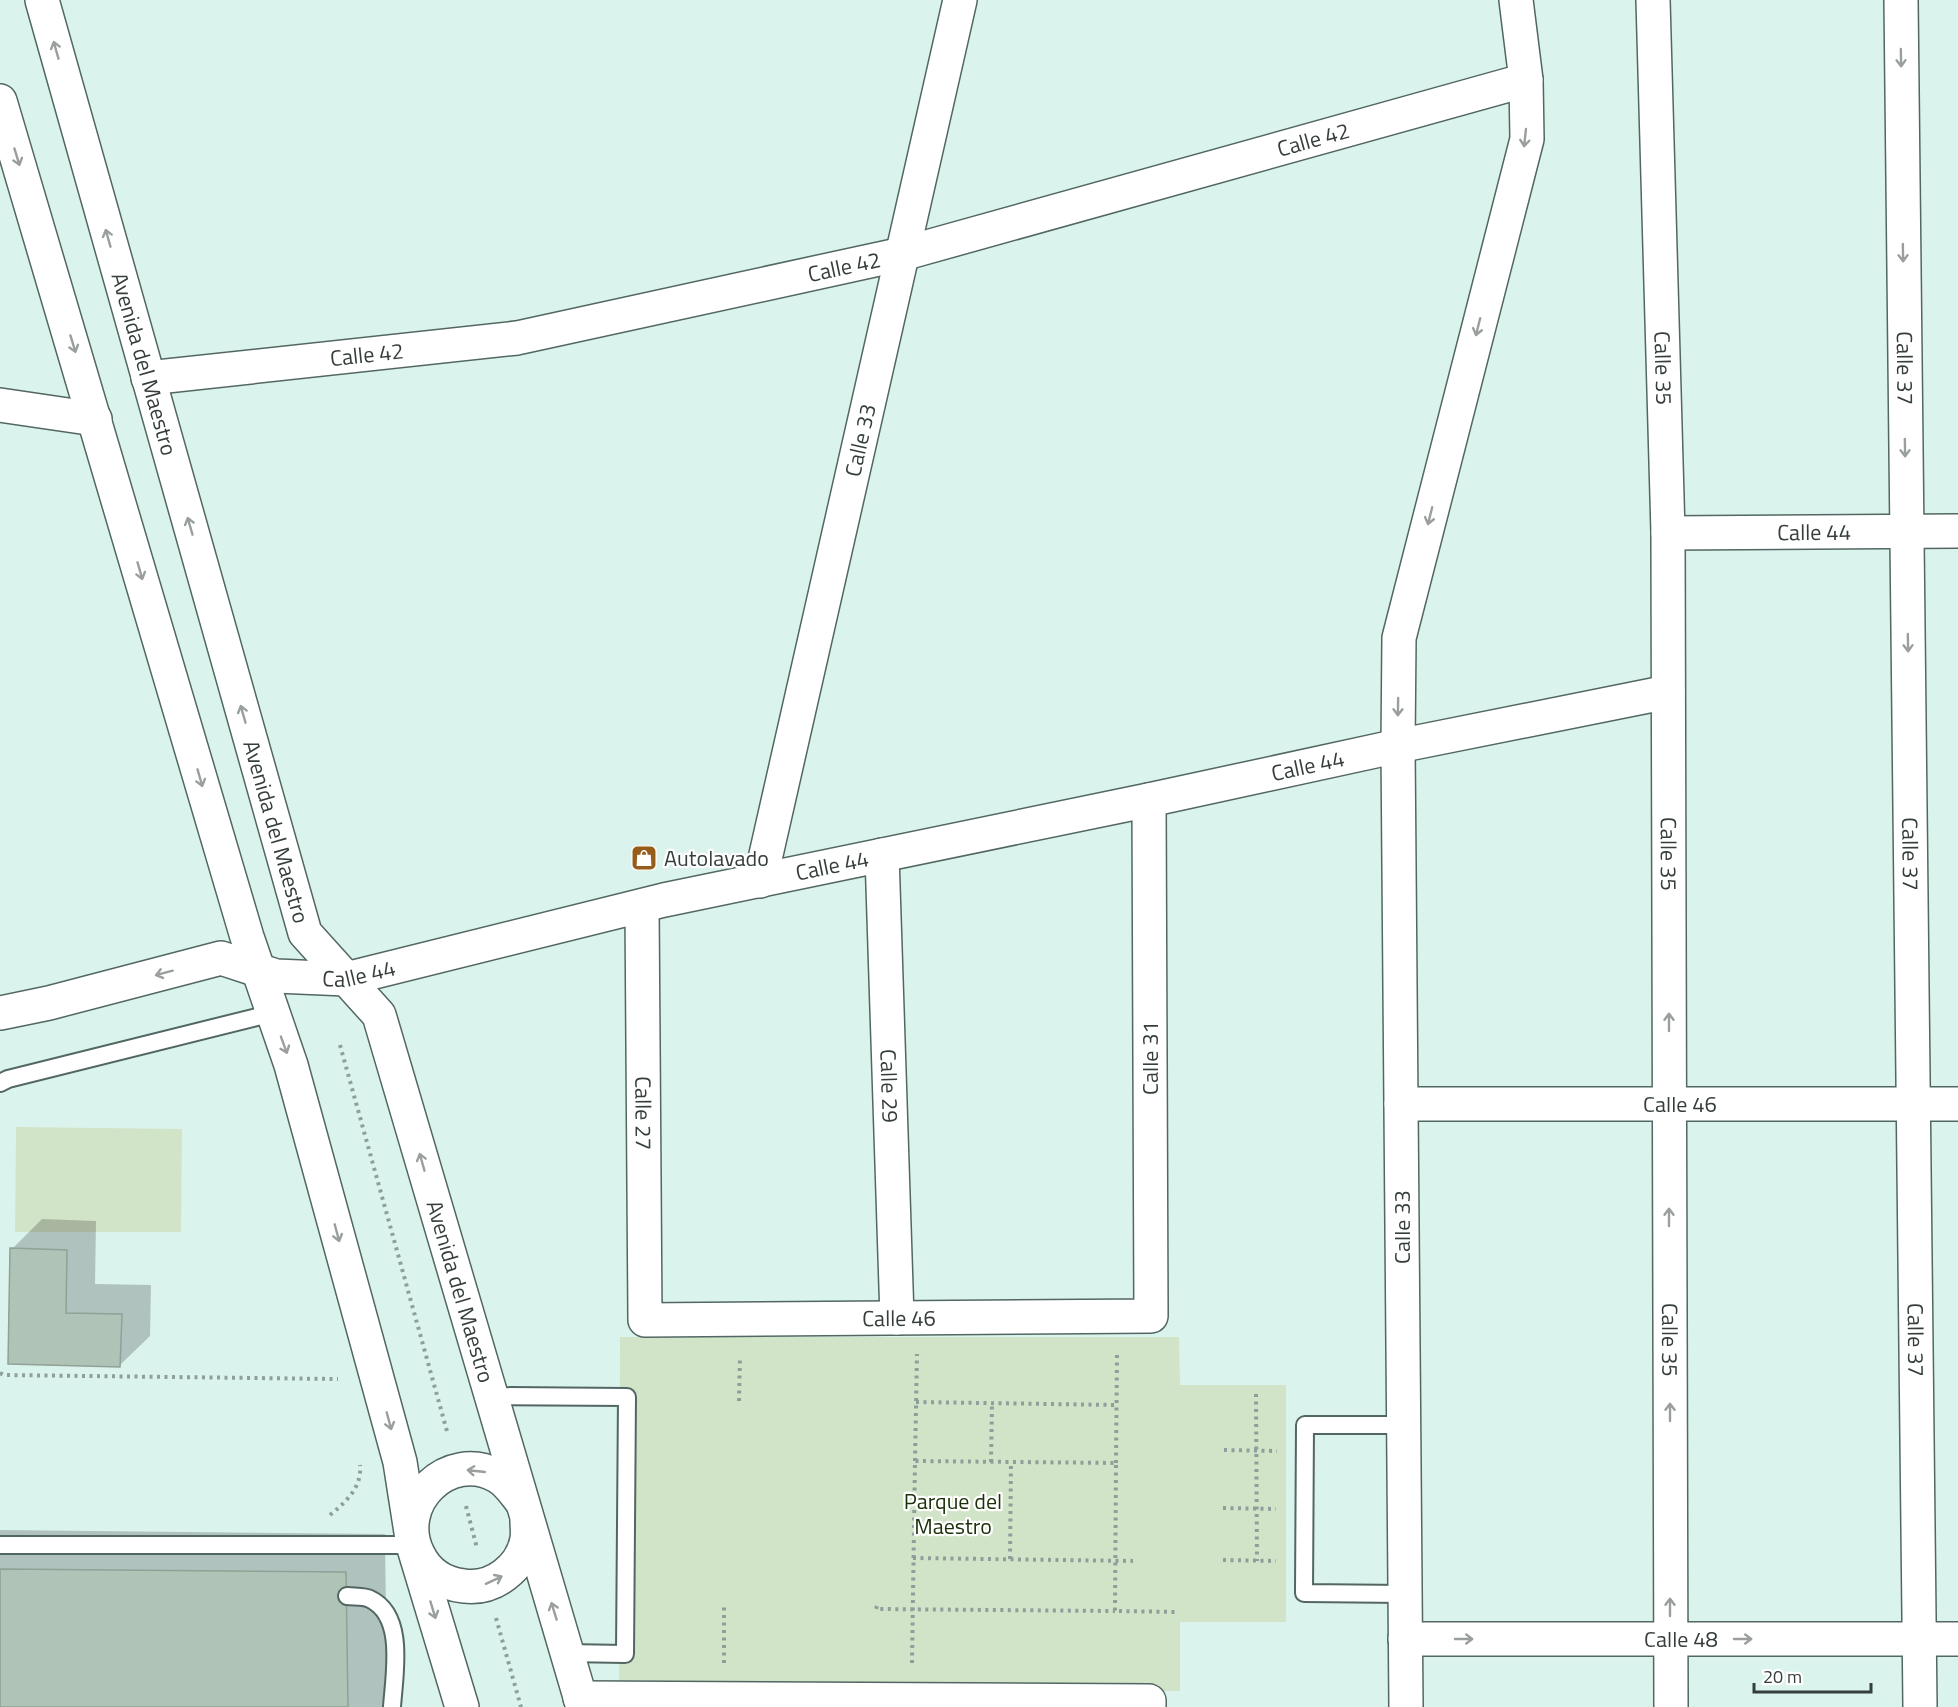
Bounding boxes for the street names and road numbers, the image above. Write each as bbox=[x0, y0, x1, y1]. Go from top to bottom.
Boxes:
street label: Calle 42 bbox=[1273, 113, 1353, 166]
street label: Calle 42 bbox=[804, 242, 884, 291]
street label: Avenida del Maestro bbox=[103, 268, 187, 459]
street label: Calle 35 bbox=[1645, 330, 1681, 405]
street label: Calle 37 bbox=[1888, 331, 1923, 405]
street label: Calle 42 bbox=[328, 333, 405, 375]
street label: Calle 33 bbox=[835, 400, 885, 480]
street label: Calle 44 bbox=[1777, 515, 1851, 549]
street label: Avenida del Maestro bbox=[234, 736, 318, 927]
street label: Calle 44 bbox=[1268, 741, 1347, 790]
street label: Calle 35 bbox=[1652, 817, 1686, 891]
street label: Calle 37 bbox=[1893, 817, 1928, 891]
street label: Calle 44 bbox=[792, 841, 872, 889]
street label: Calle 44 bbox=[322, 950, 399, 996]
street label: Calle 31 bbox=[1133, 1021, 1167, 1095]
street label: Calle 29 bbox=[871, 1048, 908, 1123]
street label: Calle 27 bbox=[626, 1076, 661, 1150]
street label: Calle 46 bbox=[1643, 1087, 1717, 1121]
street label: Calle 33 bbox=[1385, 1190, 1419, 1264]
street label: Avenida del Maestro bbox=[417, 1196, 503, 1387]
street label: Calle 46 bbox=[862, 1301, 936, 1335]
street label: Calle 35 bbox=[1653, 1303, 1687, 1377]
street label: Calle 37 bbox=[1899, 1303, 1933, 1377]
street label: Calle 48 bbox=[1644, 1622, 1718, 1656]

